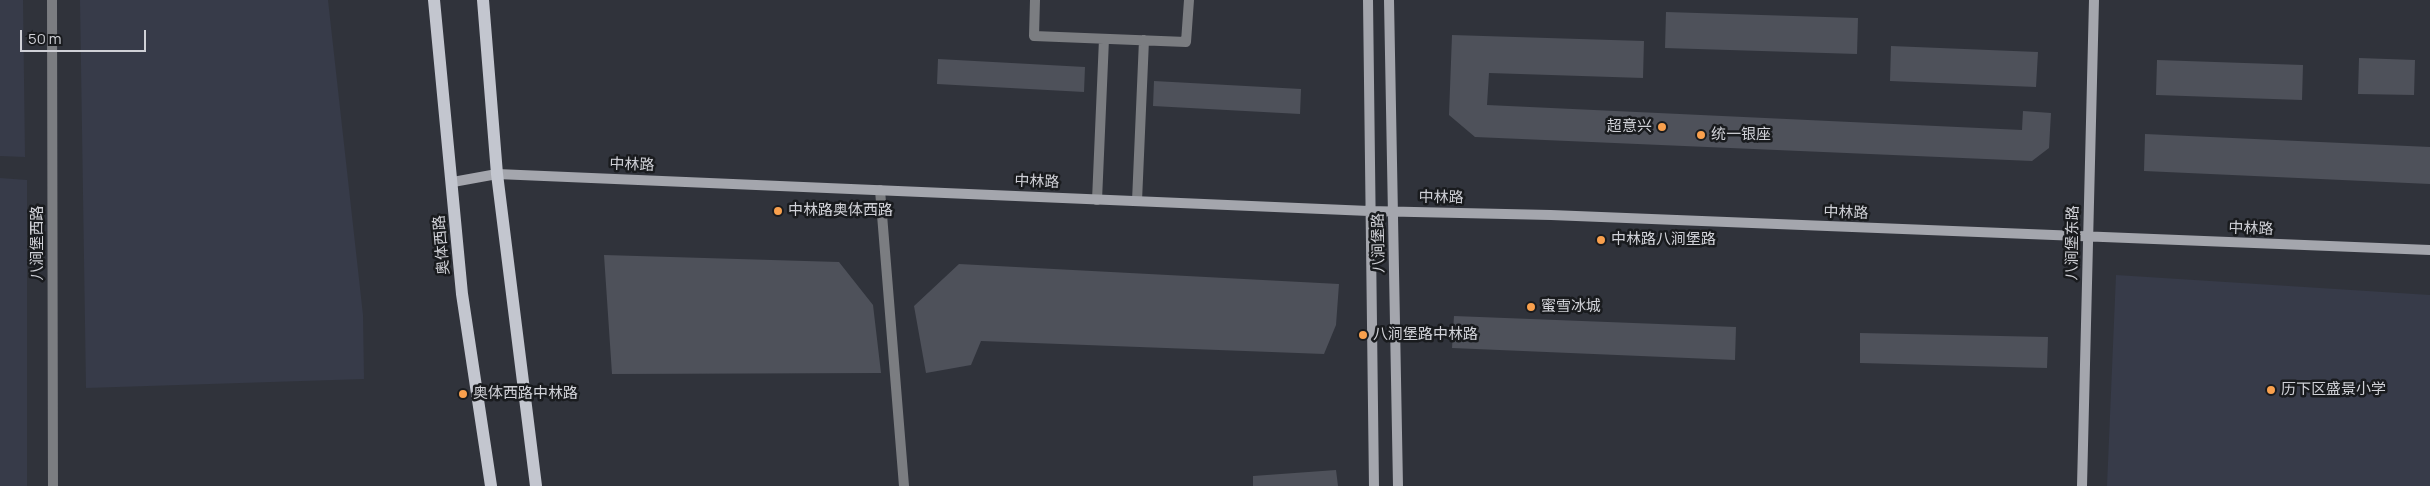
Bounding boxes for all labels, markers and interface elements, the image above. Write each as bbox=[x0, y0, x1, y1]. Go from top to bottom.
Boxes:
scale bar bbox=[22, 20, 149, 52]
text: 50 m bbox=[28, 28, 62, 49]
place label: 超意兴 bbox=[1607, 118, 1652, 136]
marker: 超意兴 bbox=[1656, 121, 1668, 133]
place label: 统一银座 bbox=[1711, 126, 1771, 144]
marker: 统一银座 bbox=[1695, 129, 1707, 141]
street label: 中林路 bbox=[609, 155, 655, 175]
street label: 中林路 bbox=[1014, 172, 1060, 192]
street label: 中林路 bbox=[1418, 189, 1464, 207]
place label: 中林路奥体西路 bbox=[788, 202, 893, 220]
street label: 中林路 bbox=[1823, 203, 1869, 223]
marker: 中林路奥体西路 bbox=[772, 205, 784, 217]
street label: 八涧堡东路 bbox=[2063, 205, 2083, 281]
street label: 八涧堡西路 bbox=[29, 206, 47, 280]
street label: 八涧堡路 bbox=[1369, 213, 1389, 273]
street label: 奥体西路 bbox=[430, 214, 454, 276]
street label: 中林路 bbox=[2228, 219, 2274, 239]
place label: 中林路八涧堡路 bbox=[1611, 231, 1716, 249]
marker: 中林路八涧堡路 bbox=[1595, 234, 1607, 246]
place label: 蜜雪冰城 bbox=[1541, 298, 1601, 316]
marker: 蜜雪冰城 bbox=[1525, 301, 1537, 313]
place label: 八涧堡路中林路 bbox=[1373, 326, 1478, 344]
marker: 八涧堡路中林路 bbox=[1357, 329, 1369, 341]
place label: 历下区盛景小学 bbox=[2281, 381, 2386, 399]
marker: 历下区盛景小学 bbox=[2265, 384, 2277, 396]
place label: 奥体西路中林路 bbox=[473, 385, 578, 403]
marker: 奥体西路中林路 bbox=[457, 388, 469, 400]

